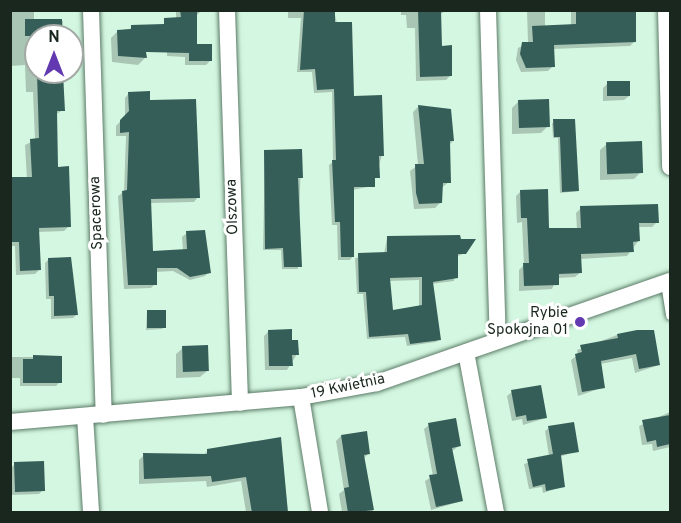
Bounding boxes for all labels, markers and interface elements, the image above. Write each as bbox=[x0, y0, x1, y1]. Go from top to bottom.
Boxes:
north arrow bbox=[24, 24, 84, 84]
text: N bbox=[48, 28, 60, 48]
street label: Spacerowa bbox=[87, 176, 107, 250]
street label: Olszowa bbox=[223, 179, 243, 235]
place label: Rybie Spokojna 01 bbox=[487, 304, 568, 339]
marker: Rybie Spokojna 01 bbox=[573, 315, 587, 329]
street label: 19 Kwietnia bbox=[309, 370, 387, 404]

